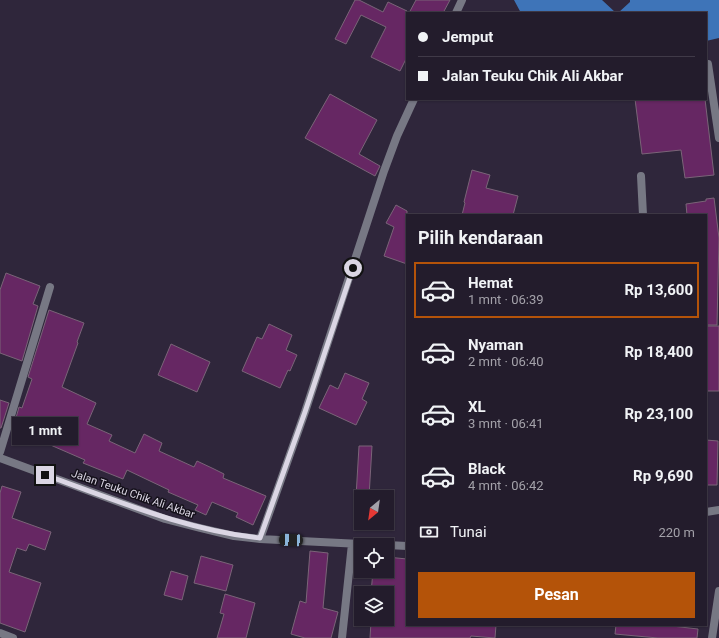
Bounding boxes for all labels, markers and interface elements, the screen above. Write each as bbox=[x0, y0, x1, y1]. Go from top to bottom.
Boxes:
text: Jemput bbox=[442, 28, 493, 46]
text: Jalan Teuku Chik Ali Akbar bbox=[442, 67, 623, 85]
text: Pilih kendaraan bbox=[418, 227, 543, 248]
route start bbox=[344, 259, 362, 277]
icon: car bbox=[420, 272, 456, 308]
text: Hemat bbox=[468, 274, 513, 292]
text: Rp 13,600 bbox=[625, 281, 693, 299]
text: 1 mnt · 06:39 bbox=[468, 292, 544, 307]
icon: car bbox=[420, 334, 456, 370]
text: Nyaman bbox=[468, 336, 523, 354]
text: Rp 18,400 bbox=[625, 343, 693, 361]
text: 2 mnt · 06:40 bbox=[468, 354, 544, 369]
icon: car bbox=[420, 396, 456, 432]
text: XL bbox=[468, 398, 486, 416]
text: Rp 23,100 bbox=[625, 405, 693, 423]
text: 3 mnt · 06:41 bbox=[468, 416, 544, 431]
callout: 1 mnt bbox=[12, 417, 78, 445]
text: 1 mnt bbox=[28, 423, 62, 438]
icon: car bbox=[420, 458, 456, 494]
text: Black bbox=[468, 460, 505, 478]
route end bbox=[36, 466, 54, 484]
street label: Jalan Teuku Chik Ali Akbar bbox=[70, 467, 197, 521]
text: Rp 9,690 bbox=[633, 467, 693, 485]
text: 4 mnt · 06:42 bbox=[468, 478, 544, 493]
north arrow bbox=[354, 490, 394, 530]
map controls bbox=[354, 490, 394, 626]
icon: cash bbox=[418, 521, 440, 543]
text: Tunai bbox=[450, 523, 487, 541]
text: 220 m bbox=[658, 525, 695, 540]
car bbox=[279, 533, 303, 547]
button: locate bbox=[354, 538, 394, 578]
button: Pesan bbox=[418, 572, 695, 618]
button: layers bbox=[354, 586, 394, 626]

